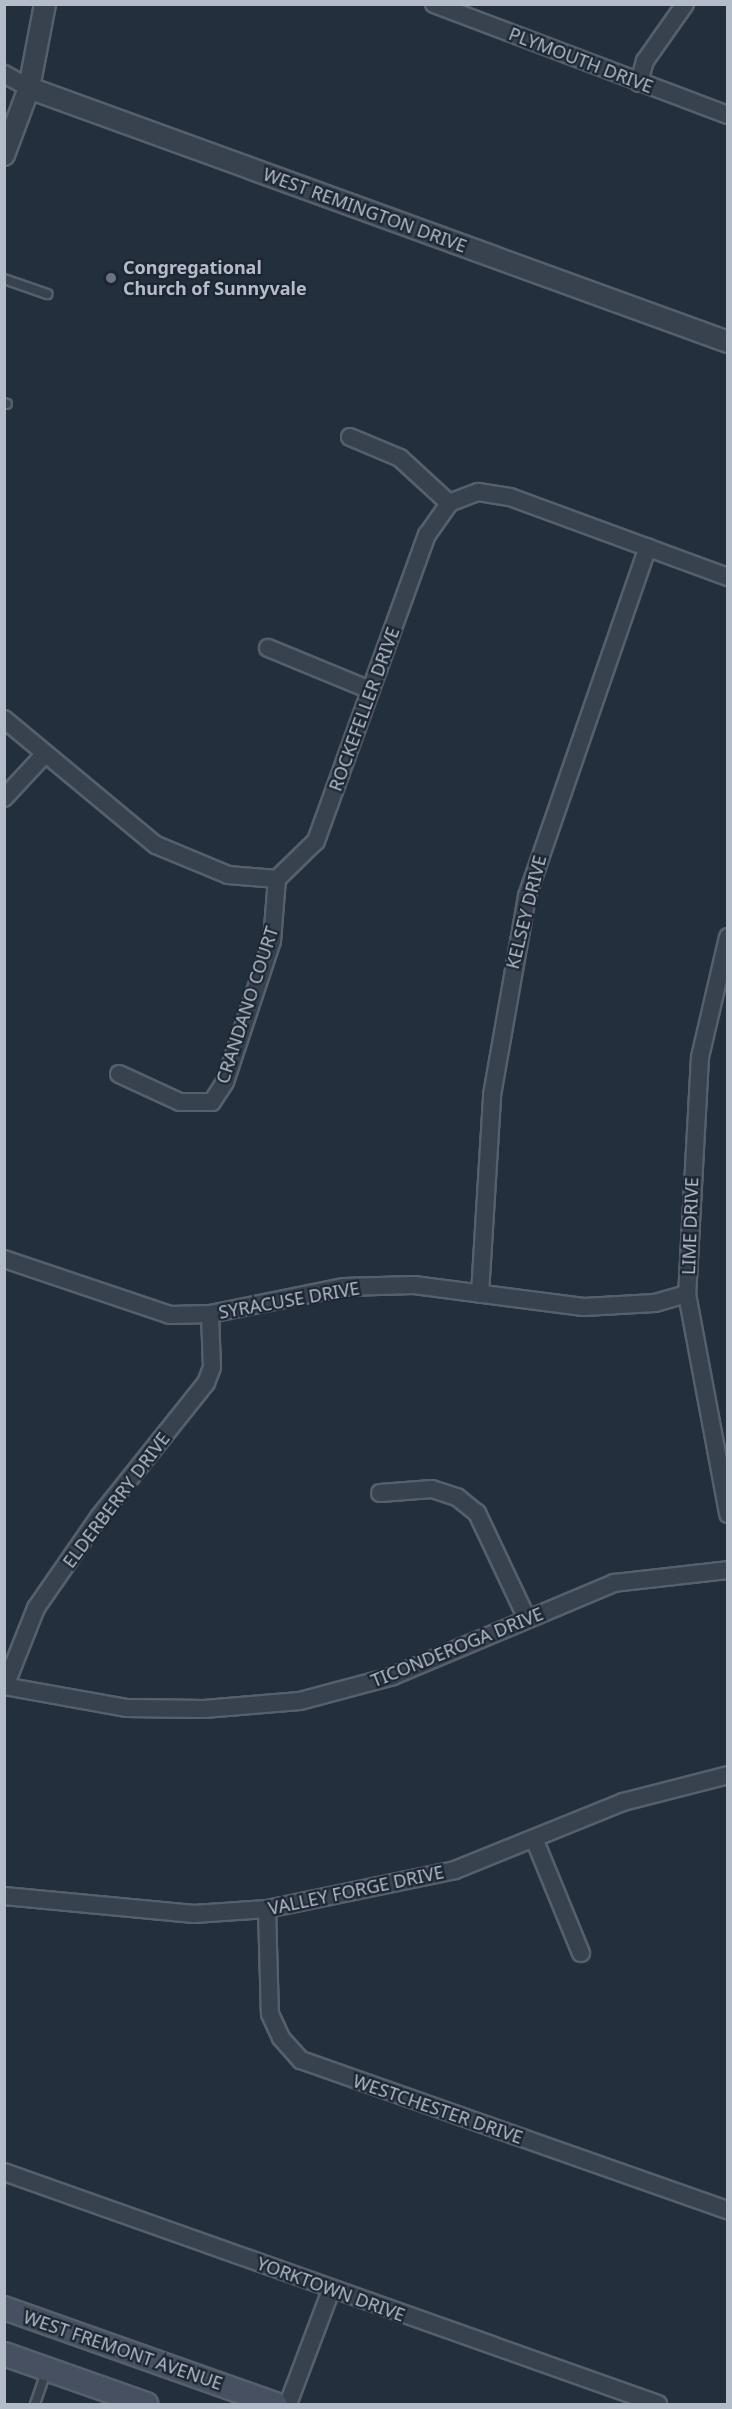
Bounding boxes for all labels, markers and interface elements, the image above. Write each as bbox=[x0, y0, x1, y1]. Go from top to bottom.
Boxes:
street label: PLYMOUTH DRIVE bbox=[506, 23, 656, 97]
street label: WEST REMINGTON DRIVE bbox=[260, 163, 470, 257]
place label: Congregational Church of Sunnyvale bbox=[123, 257, 307, 300]
marker: Congregational Church of Sunnyvale bbox=[104, 271, 118, 285]
street label: ROCKEFELLER DRIVE bbox=[324, 624, 404, 794]
street label: KELSEY DRIVE bbox=[501, 853, 551, 971]
street label: CRANDANO COURT bbox=[211, 924, 283, 1086]
street label: LIME DRIVE bbox=[678, 1177, 702, 1275]
street label: SYRACUSE DRIVE bbox=[217, 1277, 361, 1323]
street label: ELDERBERRY DRIVE bbox=[58, 1428, 174, 1572]
street label: TICONDEROGA DRIVE bbox=[368, 1603, 546, 1691]
street label: VALLEY FORGE DRIVE bbox=[266, 1861, 446, 1919]
street label: WESTCHESTER DRIVE bbox=[350, 2070, 526, 2148]
street label: YORKTOWN DRIVE bbox=[254, 2252, 408, 2326]
street label: WEST FREMONT AVENUE bbox=[21, 2306, 225, 2394]

